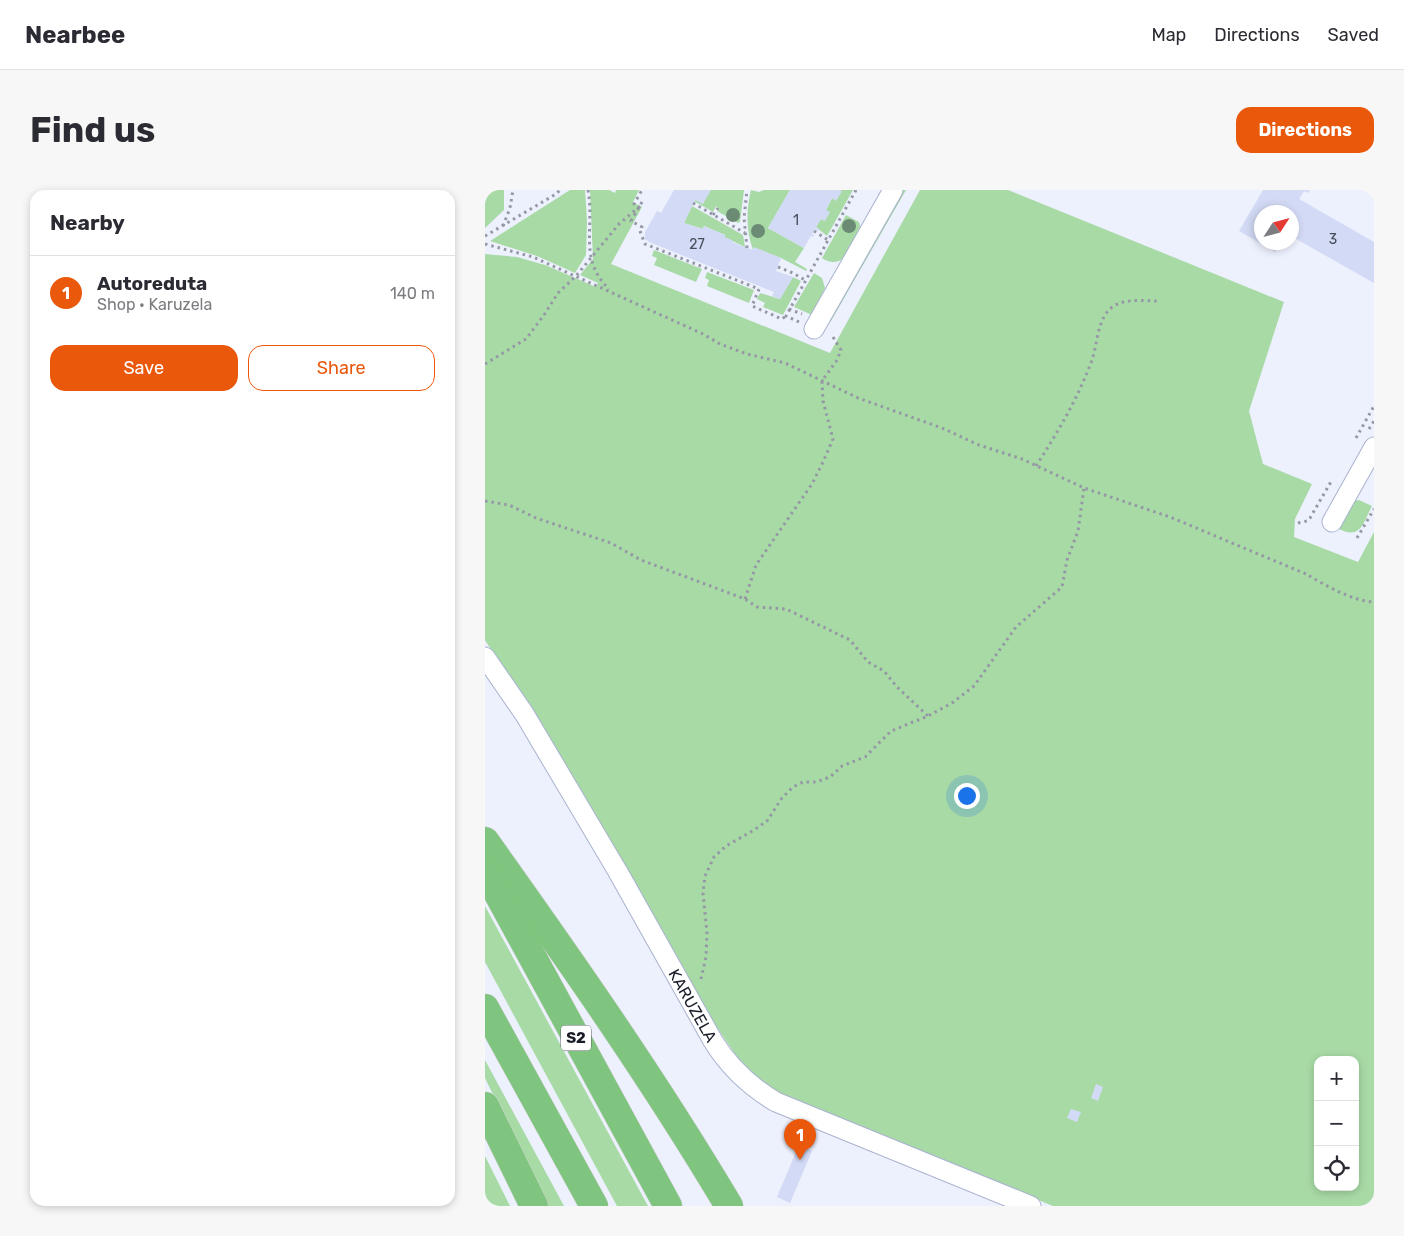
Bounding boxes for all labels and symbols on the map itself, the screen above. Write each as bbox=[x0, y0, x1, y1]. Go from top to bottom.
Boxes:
north arrow bbox=[1254, 205, 1299, 250]
house number: 1 bbox=[793, 212, 799, 229]
house number: 3 bbox=[1329, 231, 1337, 248]
house number: 27 bbox=[689, 236, 705, 253]
your location bbox=[954, 783, 980, 809]
street label: KARUZELA bbox=[665, 965, 721, 1046]
road number: S2 bbox=[561, 1026, 591, 1050]
pin: 1 bbox=[784, 1119, 816, 1160]

